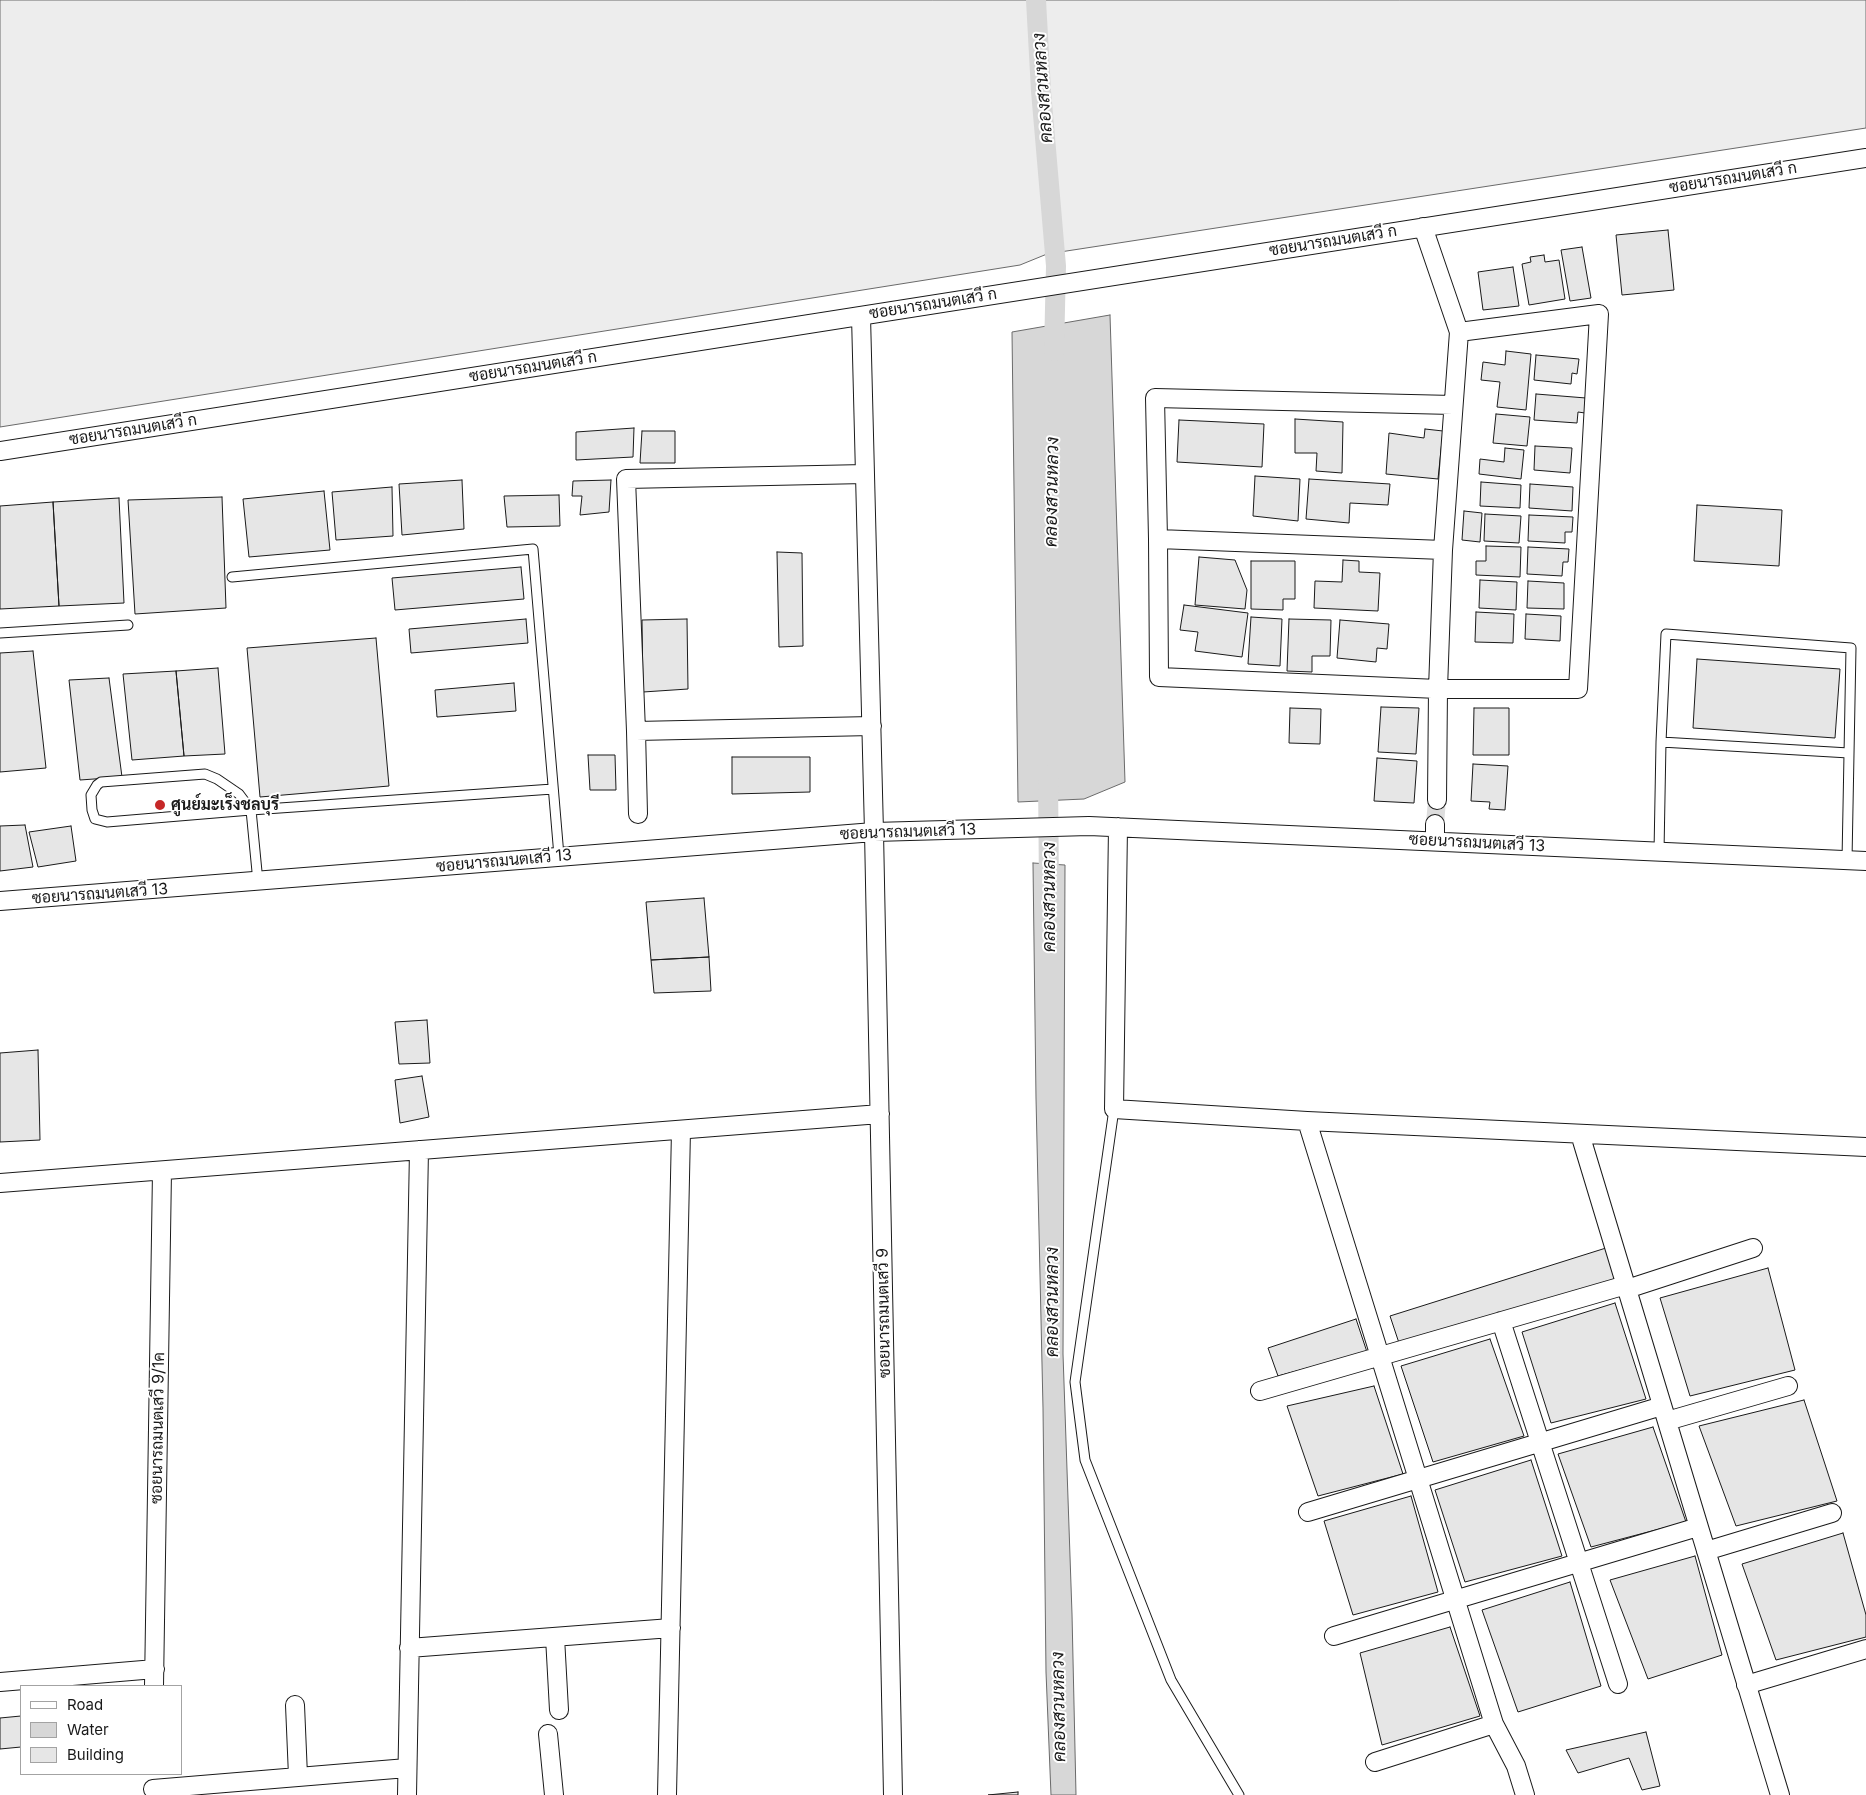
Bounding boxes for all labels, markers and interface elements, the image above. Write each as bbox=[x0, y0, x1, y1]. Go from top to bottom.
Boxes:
water label: คลองสวนหลวง bbox=[1028, 32, 1058, 144]
street label: ซอยนารถมนตเสวี ก bbox=[1668, 158, 1798, 198]
street label: ซอยนารถมนตเสวี ก bbox=[1268, 221, 1398, 261]
street label: ซอยนารถมนตเสวี ก bbox=[868, 284, 998, 324]
street label: ซอยนารถมนตเสวี ก bbox=[468, 347, 598, 387]
street label: ซอยนารถมนตเสวี ก bbox=[68, 410, 198, 450]
water label: คลองสวนหลวง bbox=[1040, 437, 1064, 547]
place label: ศูนย์มะเร็งชลบุรี bbox=[171, 795, 279, 815]
marker: ศูนย์มะเร็งชลบุรี bbox=[153, 798, 167, 812]
street label: ซอยนารถมนตเสวี 13 bbox=[839, 820, 977, 844]
street label: ซอยนารถมนตเสวี 13 bbox=[1408, 830, 1546, 856]
water label: คลองสวนหลวง bbox=[1039, 842, 1061, 952]
street label: ซอยนารถมนตเสวี 13 bbox=[435, 845, 573, 877]
street label: ซอยนารถมนตเสวี 13 bbox=[31, 880, 169, 908]
water label: คลองสวนหลวง bbox=[1042, 1247, 1064, 1357]
street label: ซอยนารถมนตเสวี 9 bbox=[873, 1248, 895, 1378]
street label: ซอยนารถมนตเสวี 9/1ค bbox=[147, 1352, 169, 1504]
water label: คลองสวนหลวง bbox=[1047, 1652, 1071, 1762]
legend bbox=[20, 1685, 182, 1775]
text: Road bbox=[67, 1695, 103, 1714]
text: Water bbox=[67, 1720, 109, 1739]
text: Building bbox=[67, 1745, 124, 1764]

